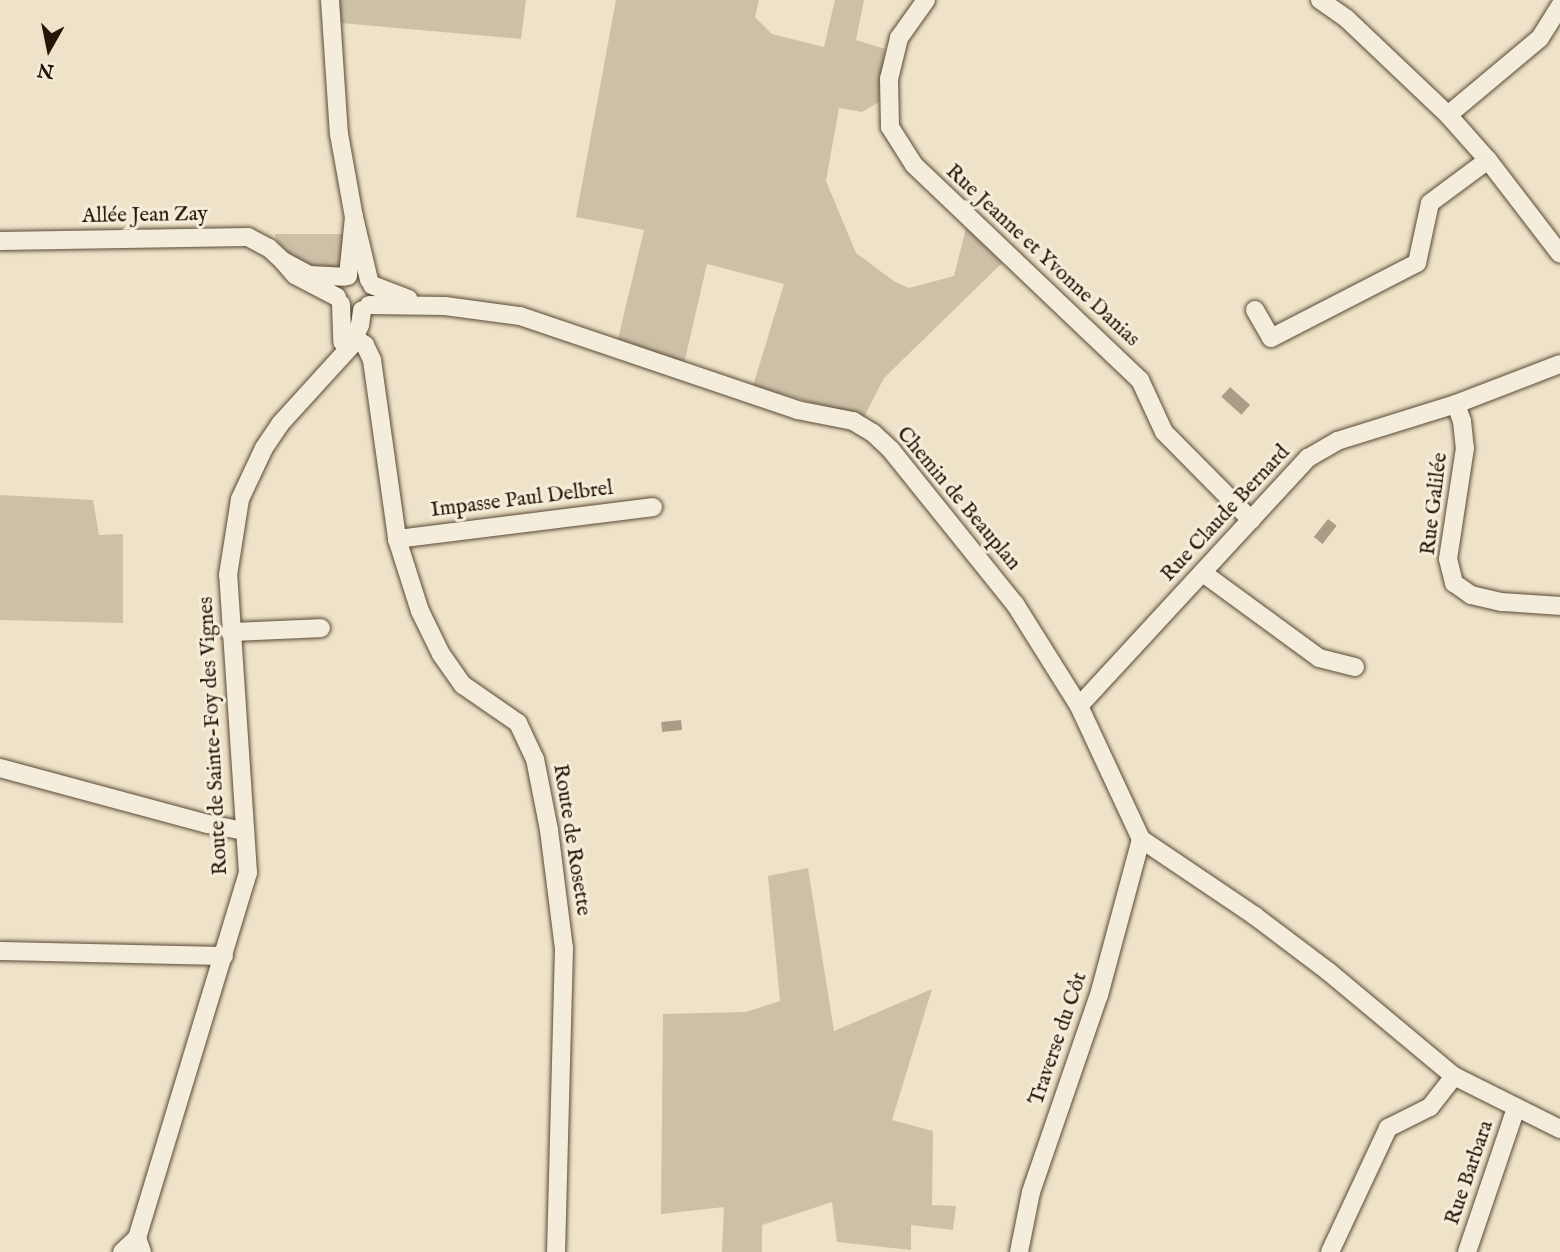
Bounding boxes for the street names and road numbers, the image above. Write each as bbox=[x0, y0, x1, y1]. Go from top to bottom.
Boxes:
street label: Rue Jeanne et Yvonne Danias bbox=[940, 160, 1144, 352]
street label: Allée Jean Zay bbox=[82, 202, 208, 230]
street label: Chemin de Beauplan bbox=[891, 422, 1025, 576]
street label: Rue Claude Bernard bbox=[1156, 440, 1296, 588]
street label: Rue Galilée bbox=[1416, 451, 1454, 557]
street label: Impasse Paul Delbrel bbox=[429, 476, 615, 524]
street label: Route de Sainte-Foy des Vignes bbox=[194, 596, 234, 876]
street label: Route de Rosette bbox=[547, 762, 595, 918]
street label: Traverse du Côt bbox=[1025, 969, 1093, 1109]
street label: Rue Barbara bbox=[1440, 1117, 1500, 1229]

